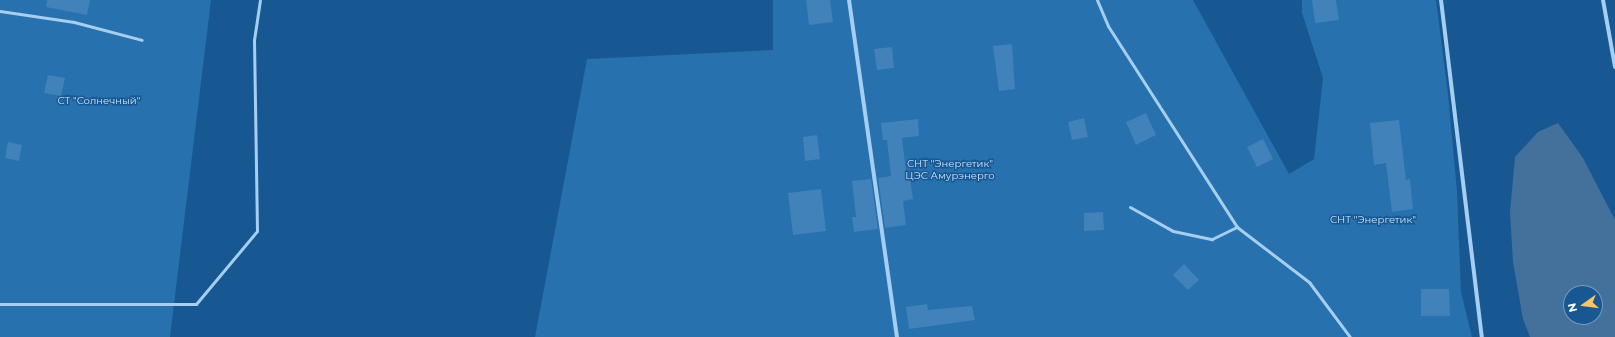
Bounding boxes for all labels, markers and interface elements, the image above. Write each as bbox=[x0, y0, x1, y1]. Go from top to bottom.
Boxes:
park label: СТ "Солнечный" bbox=[58, 95, 140, 107]
park label: СНТ "Энергетик" ЦЭС Амурэнерго bbox=[905, 157, 995, 180]
park label: СНТ "Энергетик" bbox=[1330, 214, 1416, 226]
north arrow bbox=[1563, 285, 1603, 325]
text: N bbox=[1564, 302, 1580, 314]

